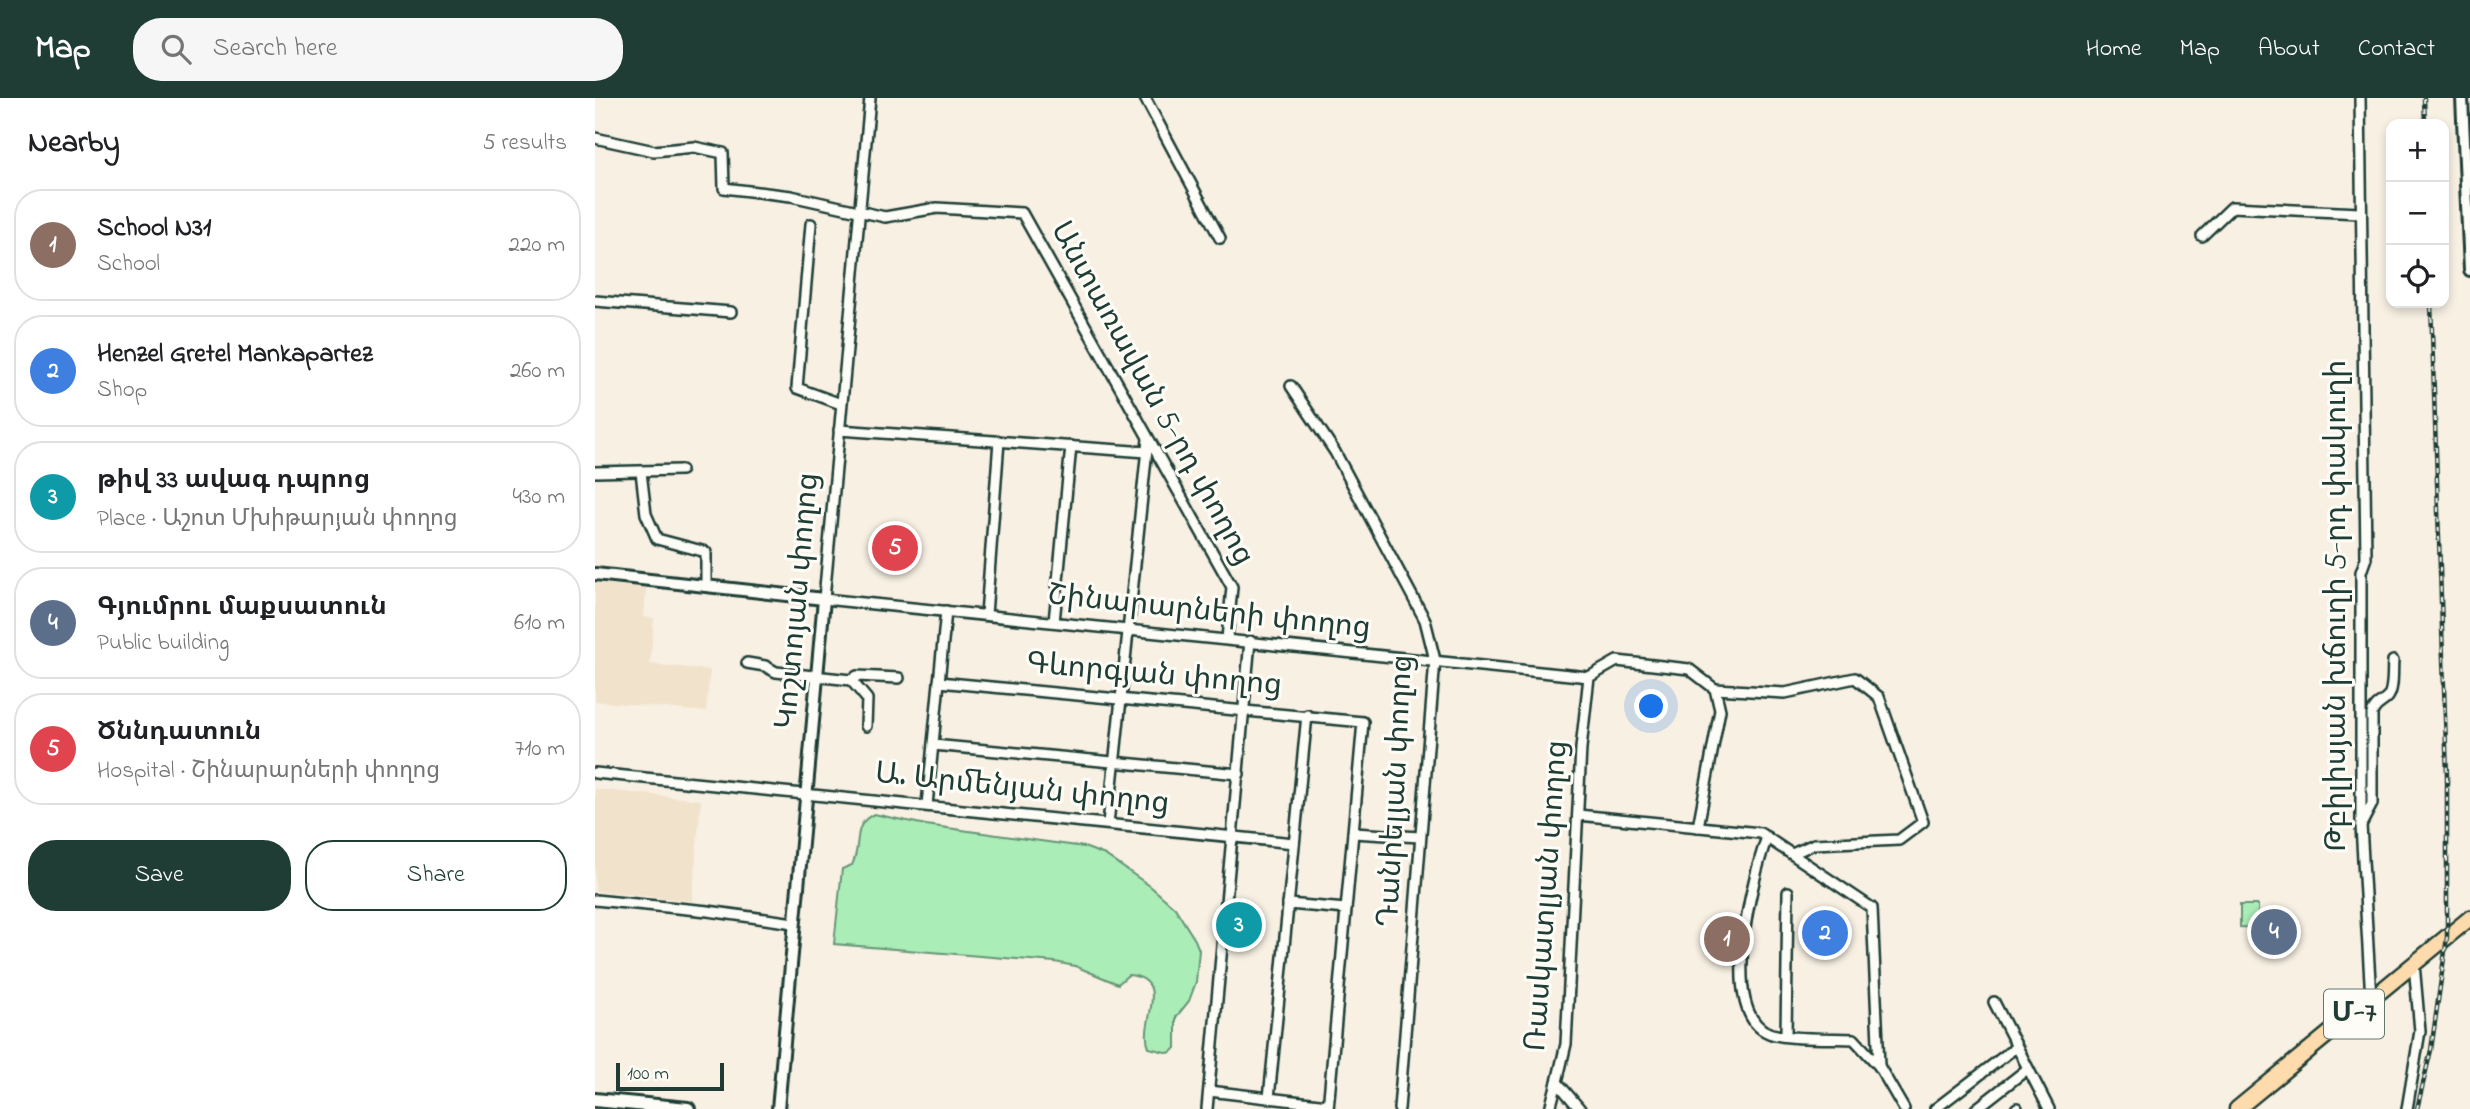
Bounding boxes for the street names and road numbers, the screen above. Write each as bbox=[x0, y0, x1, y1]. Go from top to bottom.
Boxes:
street label: Անտառավան 5-րդ փողոց bbox=[1038, 214, 1264, 574]
street label: Թբիլիսյան խճուղի 5-րդ փակուղի bbox=[2316, 360, 2360, 852]
street label: Կոշտոյան փողոց bbox=[766, 471, 832, 731]
street label: Շինարարների փողոց bbox=[1045, 574, 1373, 652]
street label: Գևորգյան փողոց bbox=[1024, 643, 1284, 709]
street label: Դանիելյան փողոց bbox=[1368, 653, 1426, 929]
street label: Ռասկատլյան փողոց bbox=[1515, 739, 1581, 1053]
street label: Ա. Արմենյան փողոց bbox=[873, 753, 1171, 827]
road number: Մ-7 bbox=[2324, 990, 2384, 1038]

